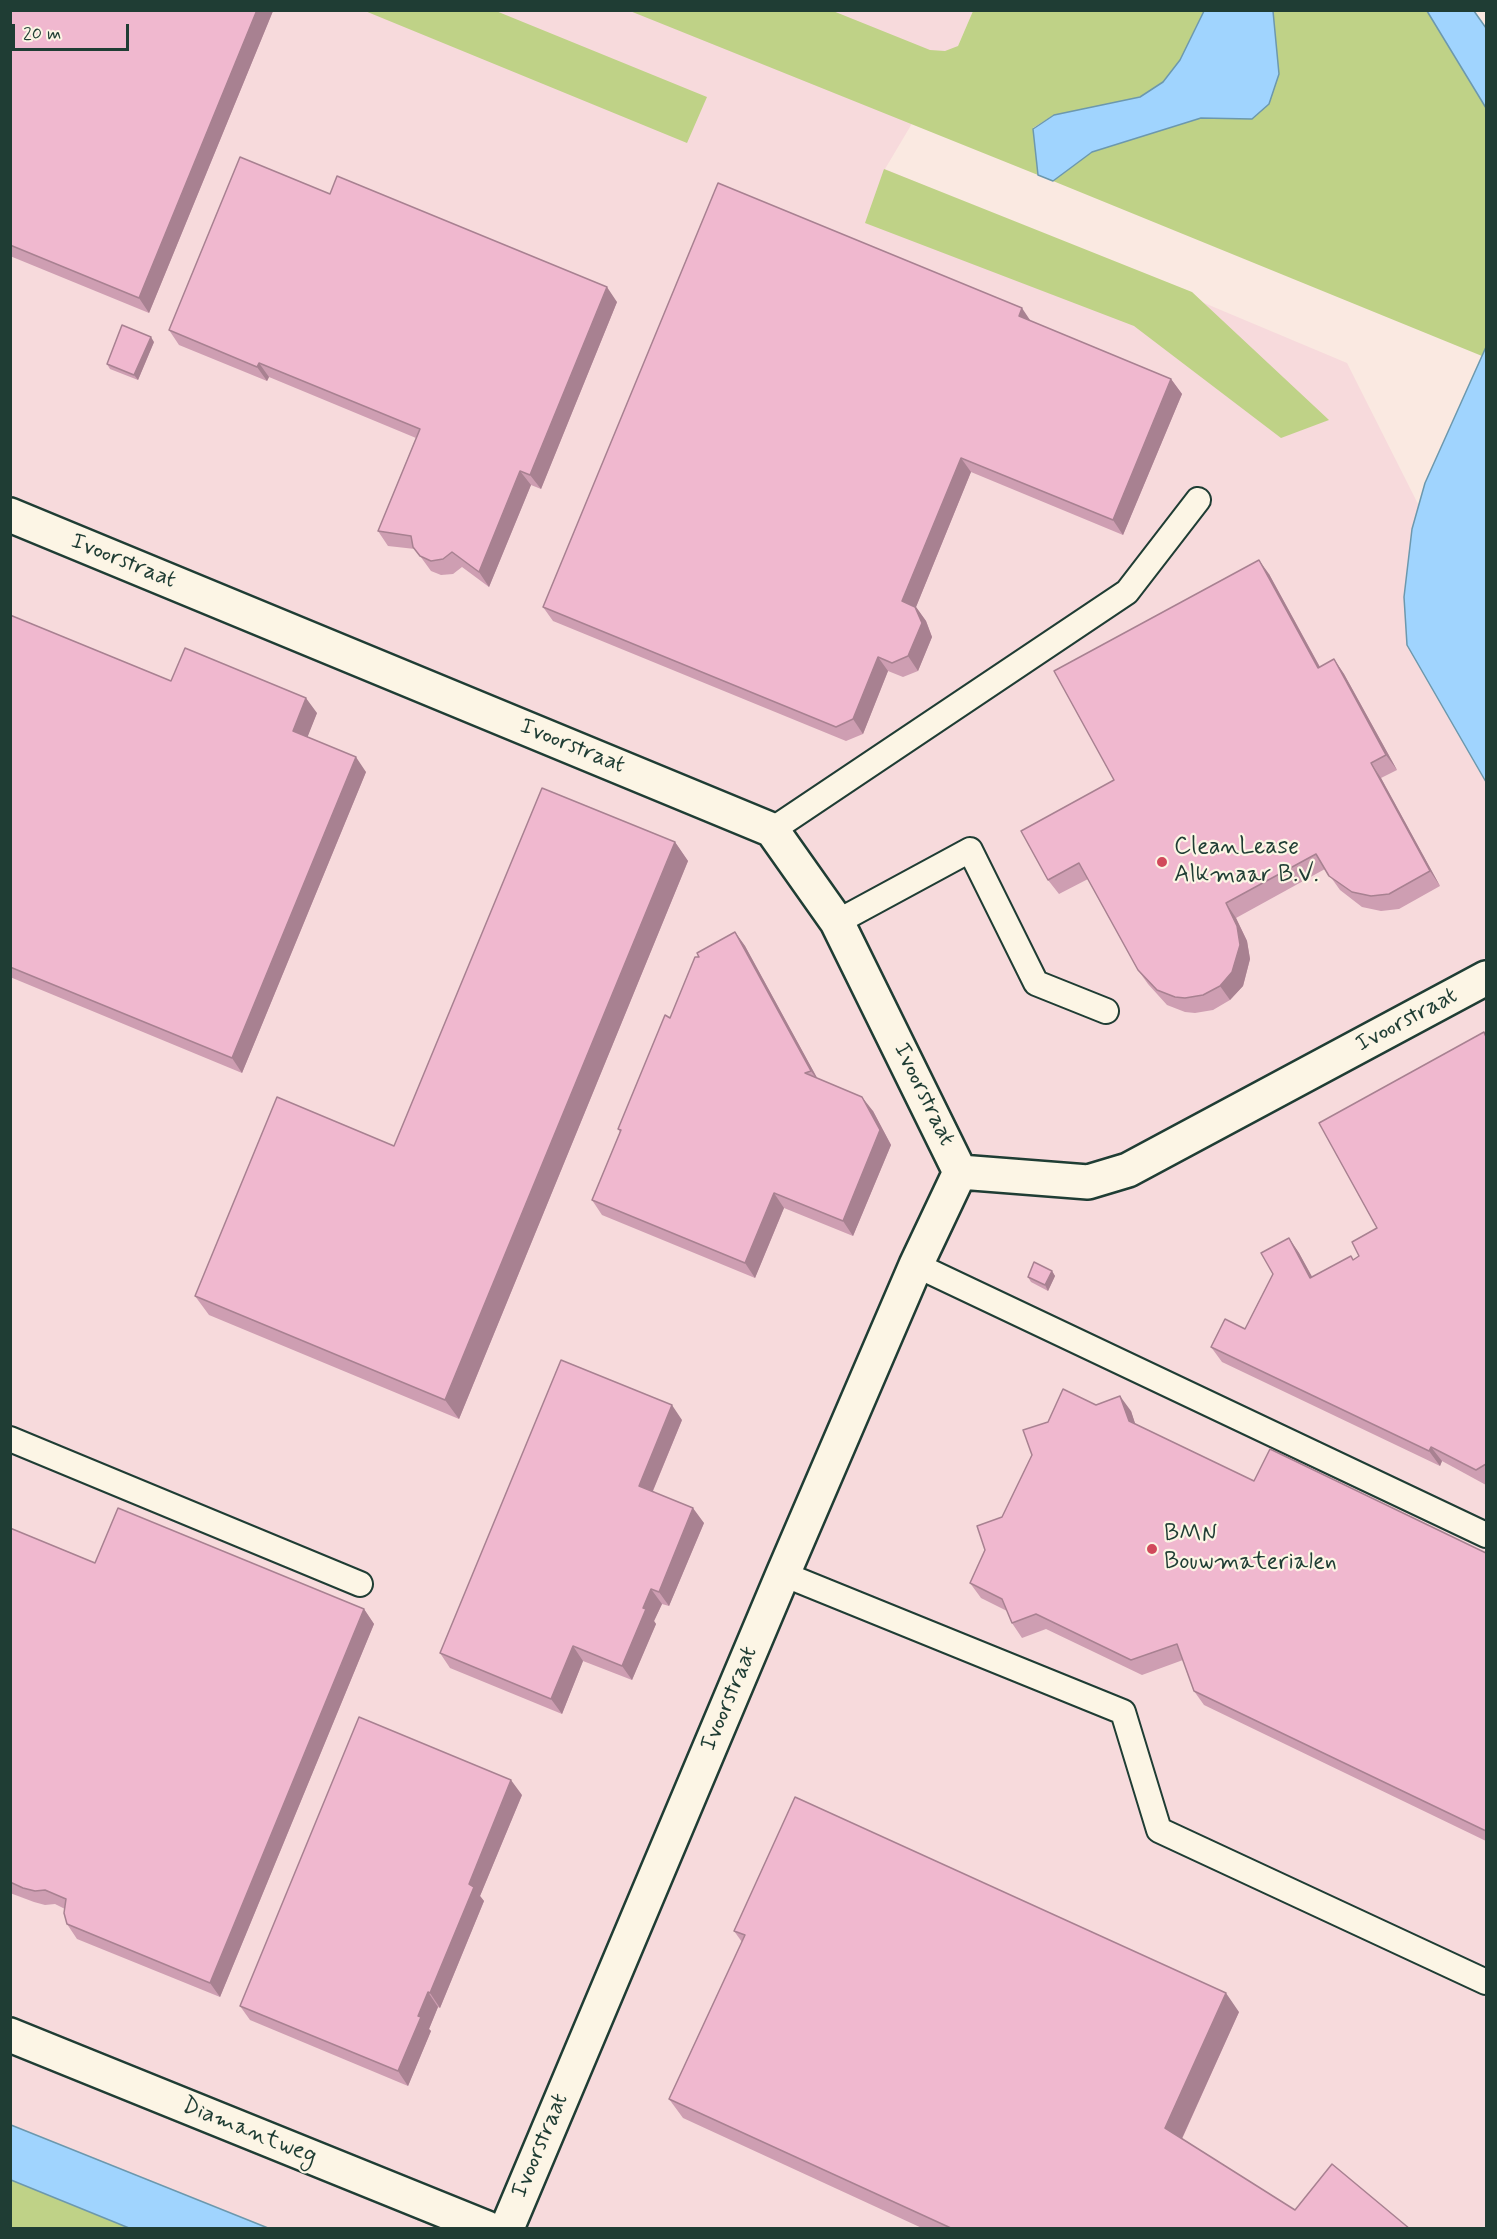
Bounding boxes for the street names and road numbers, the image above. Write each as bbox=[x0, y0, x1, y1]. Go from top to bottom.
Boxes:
street label: Ivoorstraat bbox=[66, 528, 180, 596]
street label: Ivoorstraat bbox=[515, 713, 629, 781]
street label: Ivoorstraat bbox=[1351, 982, 1463, 1060]
street label: Ivoorstraat bbox=[886, 1039, 960, 1151]
street label: Ivoorstraat bbox=[695, 1642, 765, 1756]
street label: Ivoorstraat bbox=[506, 2089, 576, 2203]
street label: Diamantweg bbox=[177, 2092, 321, 2172]

